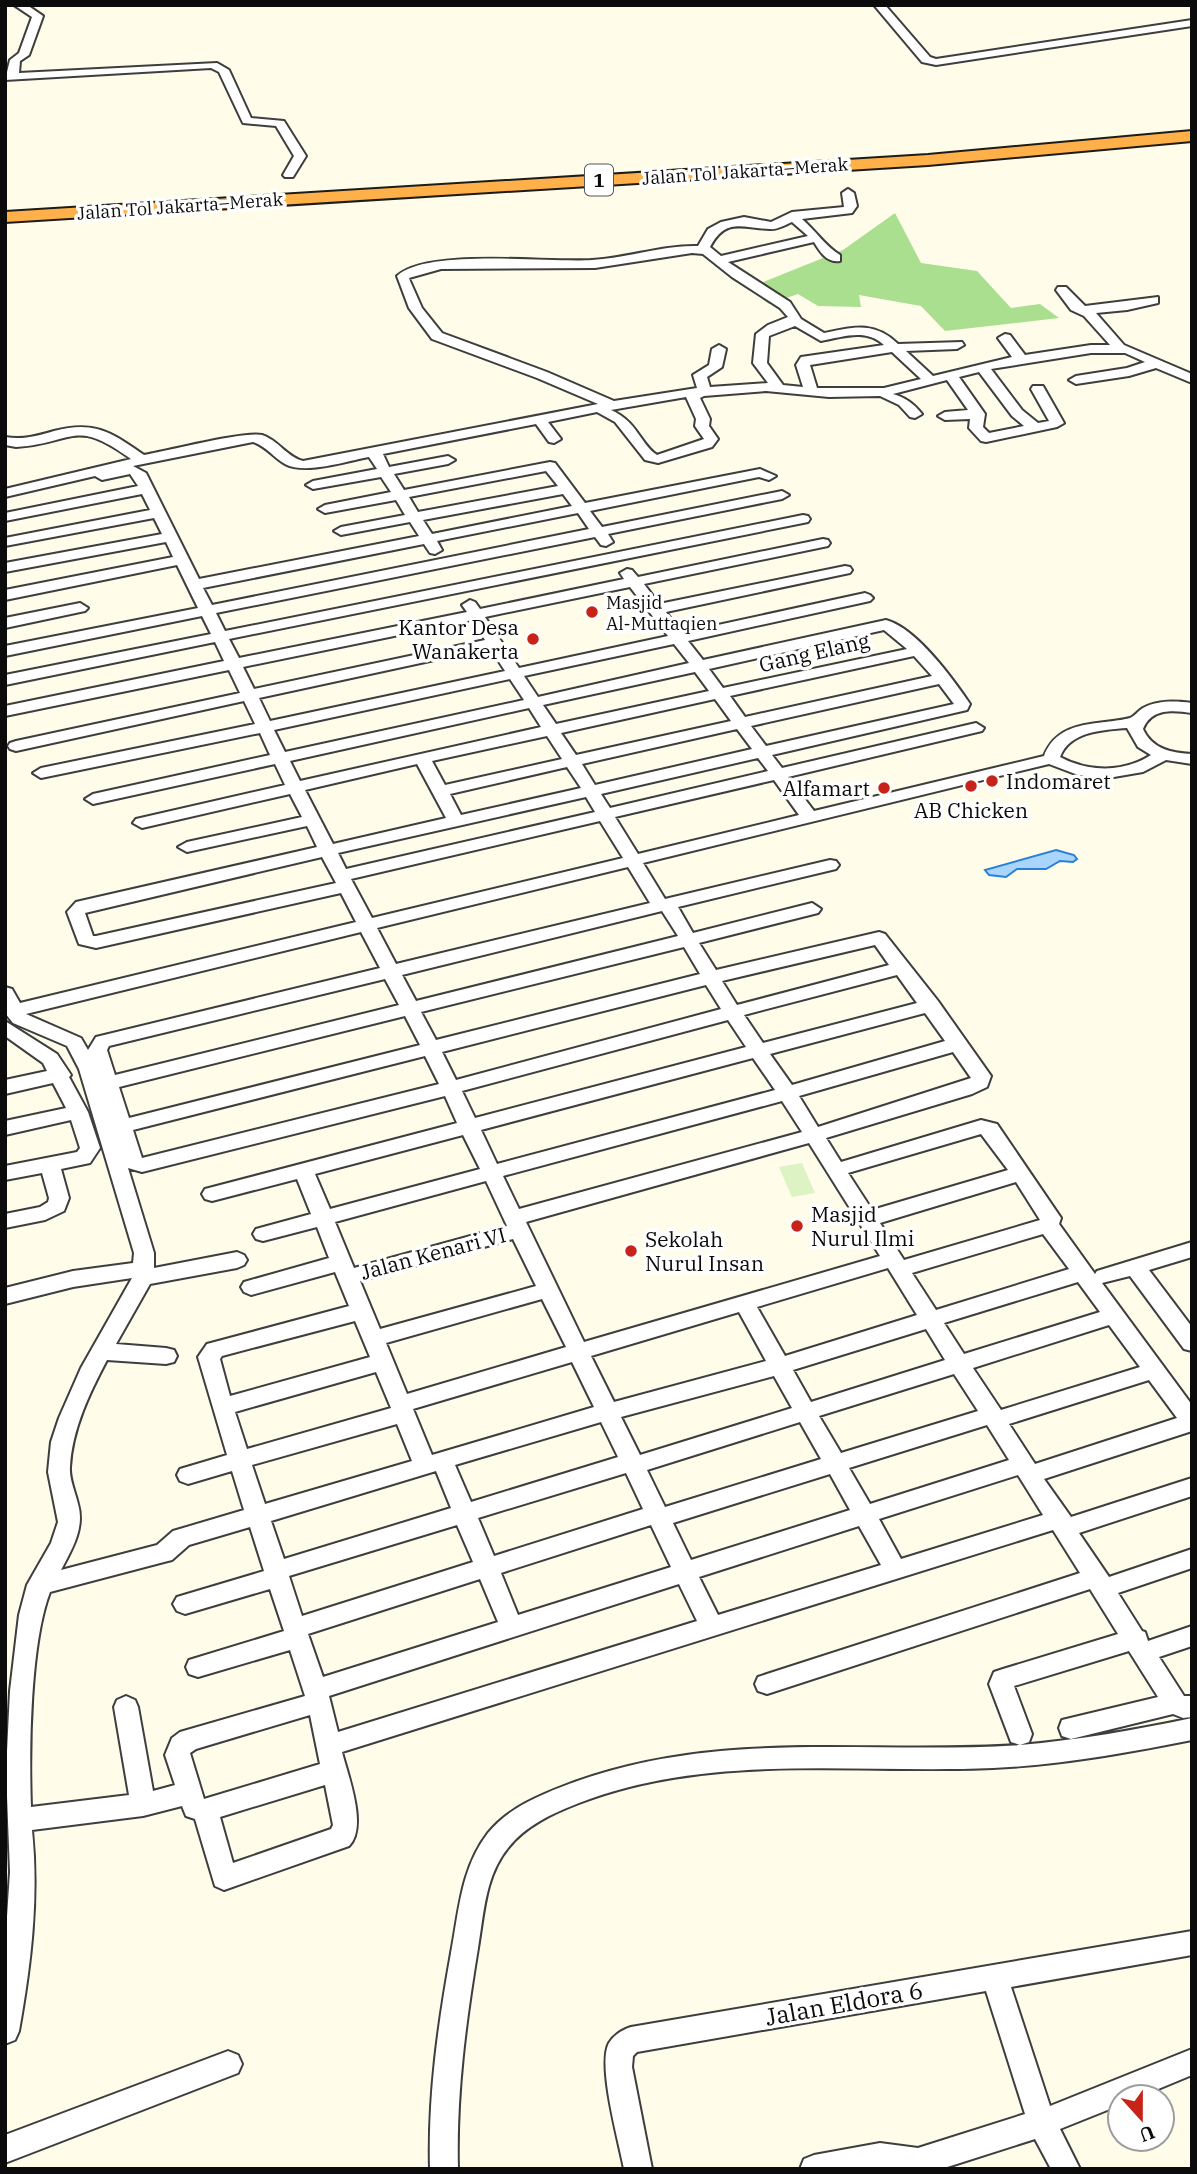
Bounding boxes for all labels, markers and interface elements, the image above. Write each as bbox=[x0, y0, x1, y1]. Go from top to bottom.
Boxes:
street label: Jalan Tol Jakarta–Merak bbox=[641, 152, 849, 190]
road number: 1 bbox=[585, 164, 613, 196]
street label: Jalan Tol Jakarta–Merak bbox=[76, 187, 284, 225]
place label: Masjid Al-Muttaqien bbox=[606, 591, 717, 635]
marker: Masjid Al-Muttaqien bbox=[584, 604, 600, 620]
place label: Kantor Desa Wanakerta bbox=[398, 613, 519, 665]
street label: Gang Elang bbox=[756, 626, 873, 678]
marker: Kantor Desa Wanakerta bbox=[525, 631, 541, 647]
place label: Indomaret bbox=[1006, 767, 1111, 795]
marker: Indomaret bbox=[984, 773, 1000, 789]
place label: Alfamart bbox=[782, 774, 870, 802]
marker: AB Chicken bbox=[963, 778, 979, 794]
marker: Alfamart bbox=[876, 780, 892, 796]
place label: AB Chicken bbox=[914, 796, 1028, 824]
place label: Masjid Nurul Ilmi bbox=[811, 1200, 914, 1252]
marker: Masjid Nurul Ilmi bbox=[789, 1218, 805, 1234]
street label: Jalan Kenari VI bbox=[357, 1220, 509, 1286]
place label: Sekolah Nurul Insan bbox=[645, 1225, 764, 1277]
marker: Sekolah Nurul Insan bbox=[623, 1243, 639, 1259]
street label: Jalan Eldora 6 bbox=[763, 1973, 925, 2033]
north arrow bbox=[1106, 2083, 1176, 2153]
text: U bbox=[1136, 2120, 1158, 2148]

